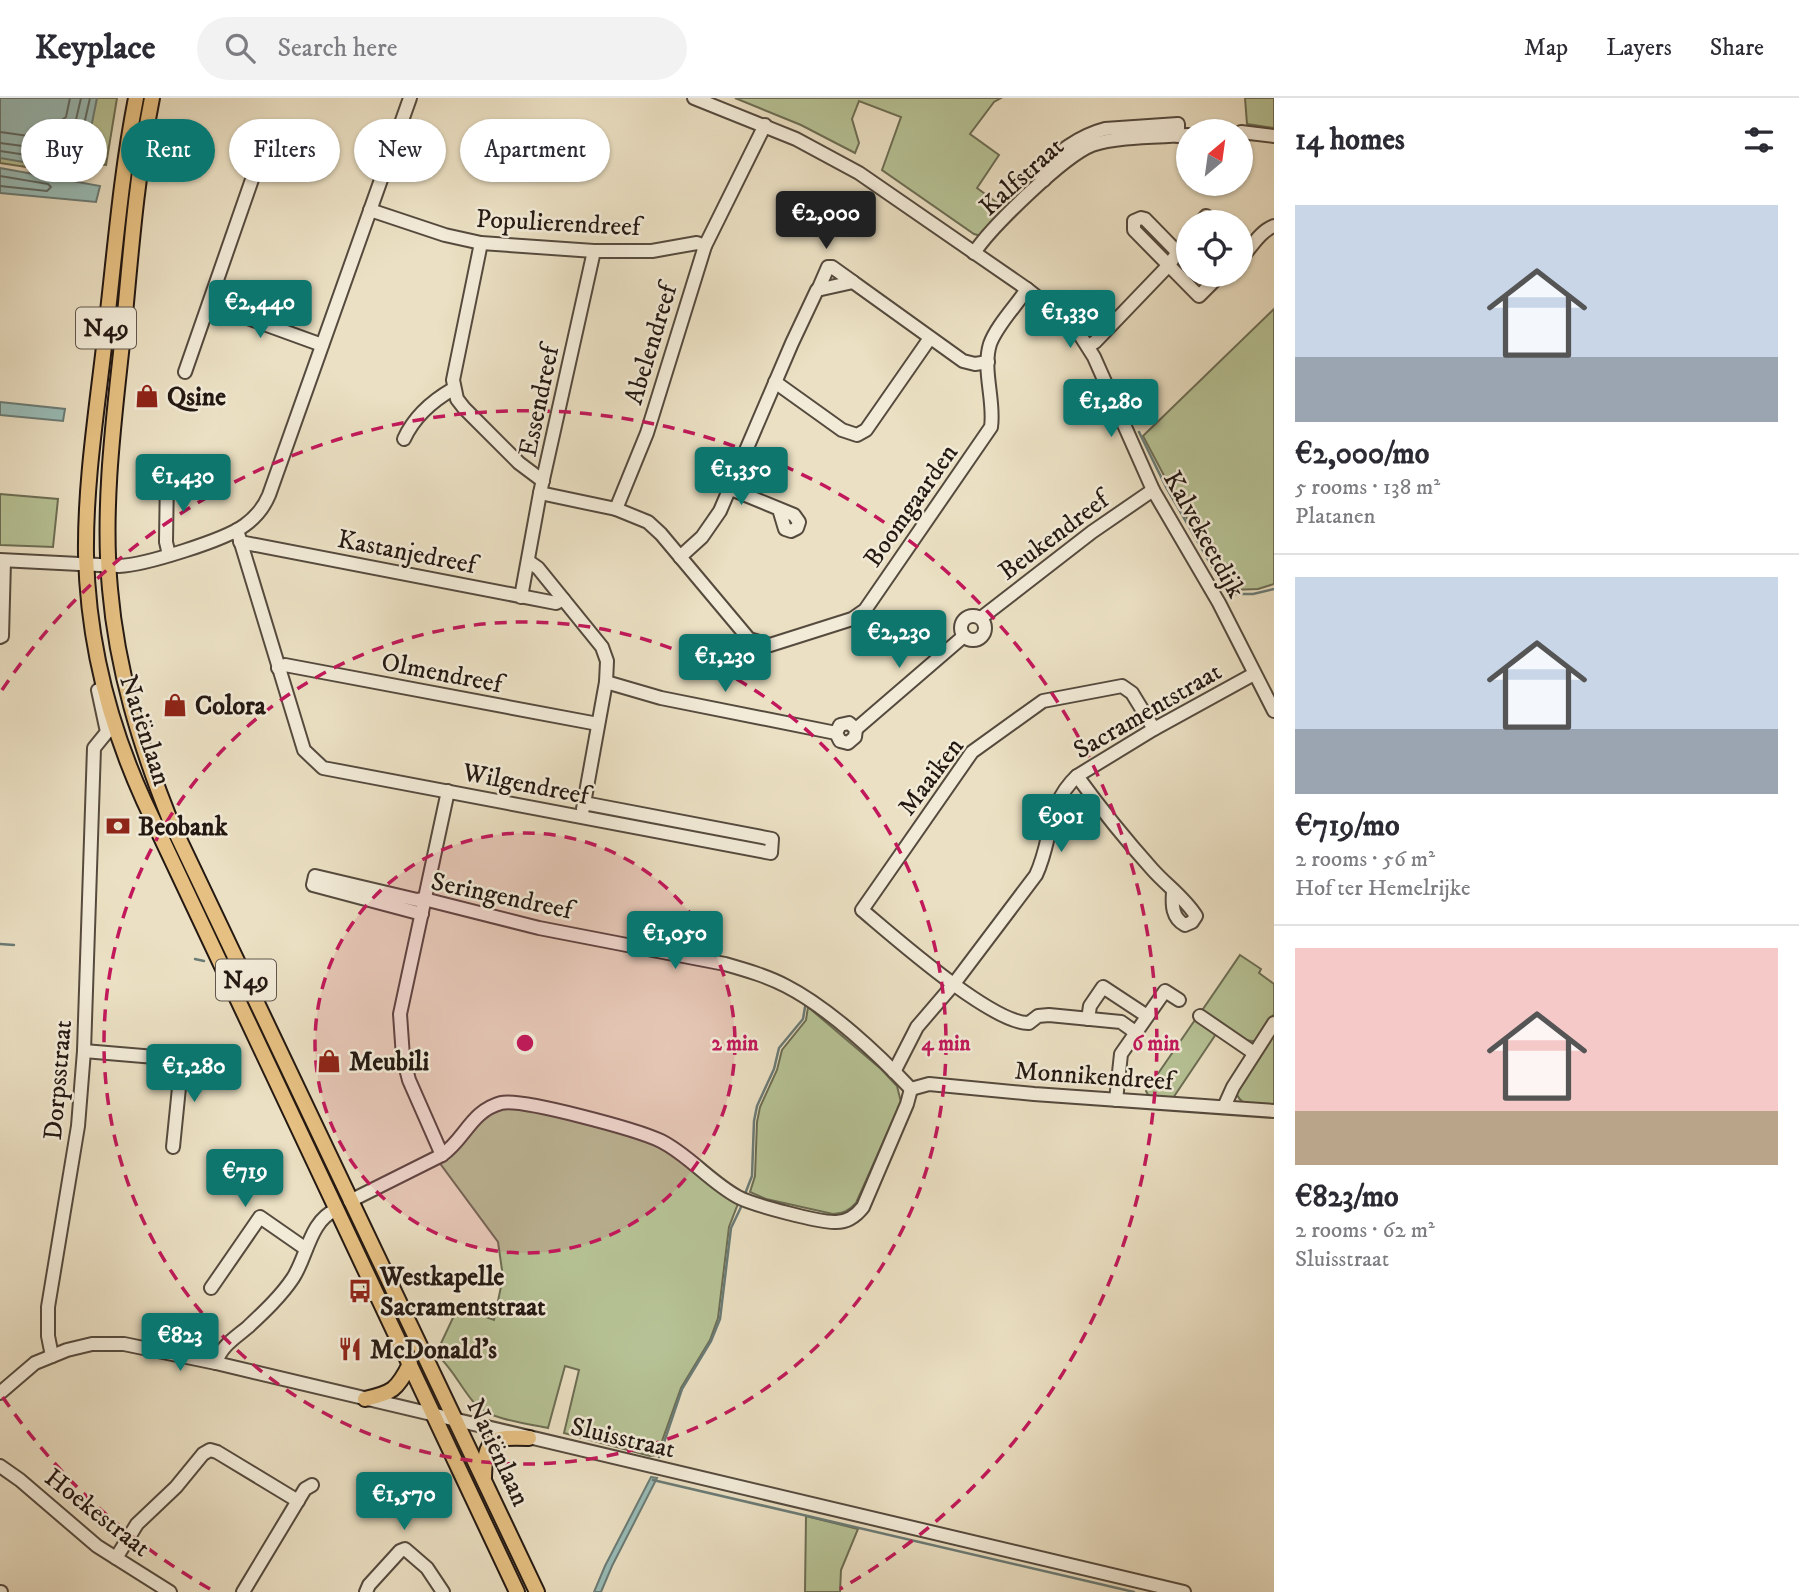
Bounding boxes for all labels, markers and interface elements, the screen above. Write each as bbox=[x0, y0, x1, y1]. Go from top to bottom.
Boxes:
search box bbox=[197, 17, 687, 80]
text: Keyplace bbox=[35, 28, 155, 69]
icon: search bbox=[221, 29, 259, 67]
text: Search here bbox=[277, 32, 398, 65]
text: Map bbox=[1524, 33, 1568, 63]
text: Layers bbox=[1606, 33, 1672, 63]
text: Share bbox=[1710, 33, 1764, 63]
chip: Buy bbox=[21, 119, 107, 182]
chip: Rent bbox=[121, 119, 215, 182]
chip: Filters bbox=[229, 119, 340, 182]
chip: New bbox=[354, 119, 446, 182]
chip: Apartment bbox=[460, 119, 610, 182]
north arrow bbox=[1176, 119, 1253, 196]
map controls bbox=[1176, 119, 1253, 287]
icon: filters bbox=[1740, 121, 1778, 159]
text: 14 homes bbox=[1295, 122, 1405, 159]
street label: Kalfstraat bbox=[973, 131, 1071, 224]
pin: €2,000 bbox=[769, 192, 883, 251]
text: €2,000 bbox=[792, 199, 860, 228]
street label: Populierendreef bbox=[475, 203, 645, 244]
button: locate bbox=[1176, 210, 1253, 287]
icon: home bbox=[1474, 250, 1600, 376]
street label: Abelendreef bbox=[618, 277, 686, 409]
pin: €2,440 bbox=[203, 280, 317, 340]
text: €2,440 bbox=[225, 288, 295, 317]
pin: €1,330 bbox=[1013, 290, 1127, 350]
text: €1,330 bbox=[1041, 298, 1099, 327]
road number: N49 bbox=[76, 308, 136, 348]
street label: Essendreef bbox=[512, 339, 568, 460]
pin: €1,280 bbox=[1054, 380, 1168, 439]
place label: Qsine bbox=[167, 381, 226, 414]
shop icon: Qsine bbox=[133, 382, 161, 410]
text: €1,280 bbox=[1079, 387, 1143, 416]
text: €2,000/mo bbox=[1295, 436, 1429, 473]
street label: Boomgaarden bbox=[857, 438, 966, 574]
pin: €1,350 bbox=[684, 448, 798, 507]
pin: €1,430 bbox=[126, 454, 240, 514]
text: €1,350 bbox=[711, 455, 771, 484]
text: €1,430 bbox=[152, 462, 214, 491]
street label: Kalvekeetdijk bbox=[1155, 465, 1252, 604]
text: 5 rooms · 138 m² bbox=[1295, 473, 1440, 502]
street label: Beukendreef bbox=[992, 482, 1118, 588]
text: Platanen bbox=[1295, 502, 1376, 531]
street label: Kastanjedreef bbox=[335, 523, 482, 583]
pin: €2,230 bbox=[842, 610, 956, 670]
text: €2,230 bbox=[867, 618, 931, 647]
icon: home bbox=[1474, 622, 1600, 748]
pin: €1,230 bbox=[668, 634, 782, 694]
text: €1,230 bbox=[695, 642, 755, 671]
street label: Olmendreef bbox=[379, 646, 508, 702]
street label: Sacramentstraat bbox=[1068, 656, 1228, 767]
street label: Natiënlaan bbox=[111, 671, 178, 790]
place label: Colora bbox=[195, 690, 267, 723]
shop icon: Colora bbox=[161, 691, 189, 719]
street label: Maaiken bbox=[891, 731, 972, 823]
street label: Wilgendreef bbox=[459, 756, 595, 814]
pin: €901 bbox=[1020, 794, 1102, 854]
text: €901 bbox=[1038, 802, 1084, 831]
text: €719/mo bbox=[1295, 808, 1399, 845]
place label: Beobank bbox=[138, 811, 229, 844]
bank icon: Beobank bbox=[104, 812, 132, 840]
text: 2 rooms · 56 m² bbox=[1295, 845, 1435, 874]
street label: Seringendreef bbox=[428, 865, 579, 928]
text: Hof ter Hemelrijke bbox=[1295, 874, 1471, 903]
pin: €1,050 bbox=[618, 912, 732, 971]
text: €1,050 bbox=[643, 919, 707, 948]
road number: N49 bbox=[216, 960, 276, 1000]
icon: home bbox=[1474, 993, 1600, 1119]
street label: Dorpsstraat bbox=[37, 1019, 80, 1142]
centre of rings bbox=[513, 1031, 537, 1055]
text: 2 min bbox=[712, 1031, 760, 1057]
text: 4 min bbox=[922, 1031, 971, 1057]
text: 6 min bbox=[1132, 1031, 1181, 1057]
pin: €1,280 bbox=[137, 1044, 251, 1104]
place label: Meubili bbox=[349, 1046, 429, 1079]
shop icon: Meubili bbox=[315, 1047, 343, 1075]
text: €1,280 bbox=[162, 1052, 226, 1081]
street label: Monnikendreef bbox=[1013, 1054, 1178, 1099]
pin: €719 bbox=[204, 1150, 286, 1209]
text: €719 bbox=[222, 1157, 268, 1186]
text: €823/mo bbox=[1295, 1179, 1399, 1216]
text: 2 rooms · 62 m² bbox=[1295, 1216, 1435, 1245]
text: Sluisstraat bbox=[1295, 1245, 1389, 1274]
place label: Westkapelle Sacramentstraat bbox=[379, 1261, 546, 1324]
bus stop icon: Westkapelle Sacramentstraat bbox=[346, 1277, 374, 1305]
pin: €823 bbox=[139, 1314, 221, 1373]
text: €823 bbox=[158, 1321, 202, 1350]
place label: McDonald's bbox=[370, 1334, 497, 1367]
restaurant icon: McDonald's bbox=[336, 1335, 364, 1363]
street label: Natiënlaan bbox=[458, 1394, 537, 1512]
street label: Sluisstraat bbox=[567, 1410, 678, 1467]
street label: Hoekestraat bbox=[38, 1462, 157, 1565]
pin: €1,570 bbox=[347, 1472, 461, 1532]
text: €1,570 bbox=[372, 1480, 436, 1509]

